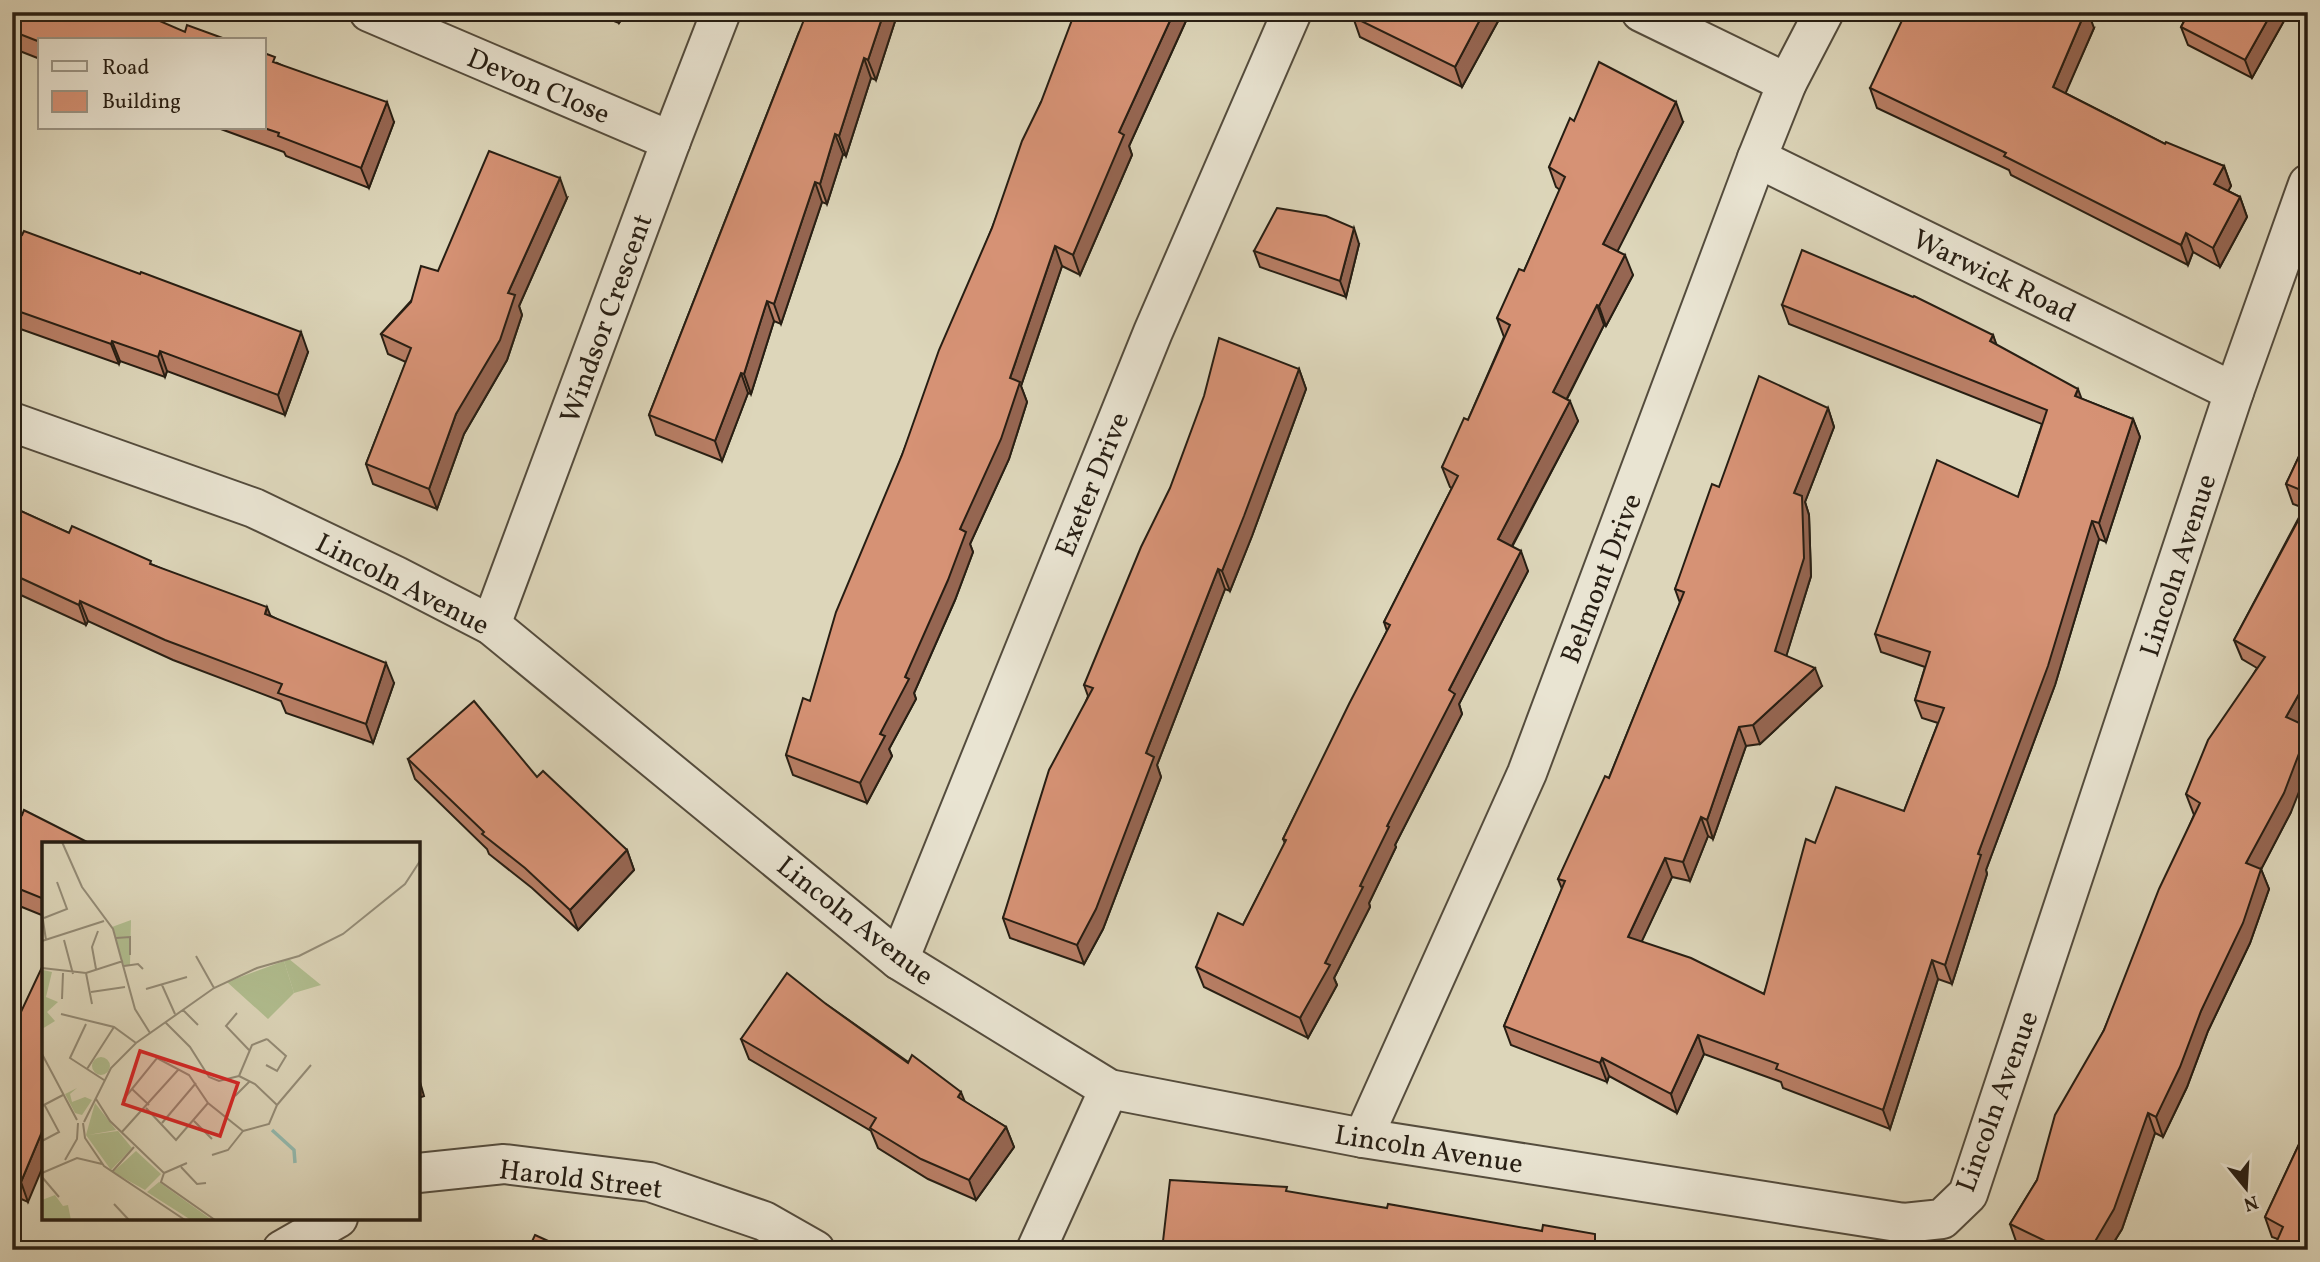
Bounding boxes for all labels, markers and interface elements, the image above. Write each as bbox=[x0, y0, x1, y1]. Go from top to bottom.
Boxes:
legend bbox=[38, 38, 266, 130]
street label: Devon Close bbox=[460, 40, 616, 135]
text: Road bbox=[102, 54, 149, 83]
text: Building bbox=[102, 88, 181, 117]
street label: Windsor Crescent bbox=[551, 209, 663, 429]
street label: Warwick Road bbox=[1905, 221, 2082, 334]
street label: Exeter Drive bbox=[1047, 407, 1140, 563]
street label: Lincoln Avenue bbox=[2131, 469, 2227, 662]
street label: Belmont Drive bbox=[1552, 488, 1653, 670]
street label: Lincoln Avenue bbox=[308, 525, 495, 646]
inset map bbox=[42, 842, 420, 1220]
street label: Lincoln Avenue bbox=[768, 848, 941, 996]
street label: Lincoln Avenue bbox=[1947, 1006, 2049, 1198]
street label: Lincoln Avenue bbox=[1332, 1116, 1526, 1185]
street label: Harold Street bbox=[497, 1151, 665, 1210]
north arrow bbox=[2212, 1154, 2282, 1224]
text: N bbox=[2240, 1188, 2261, 1217]

